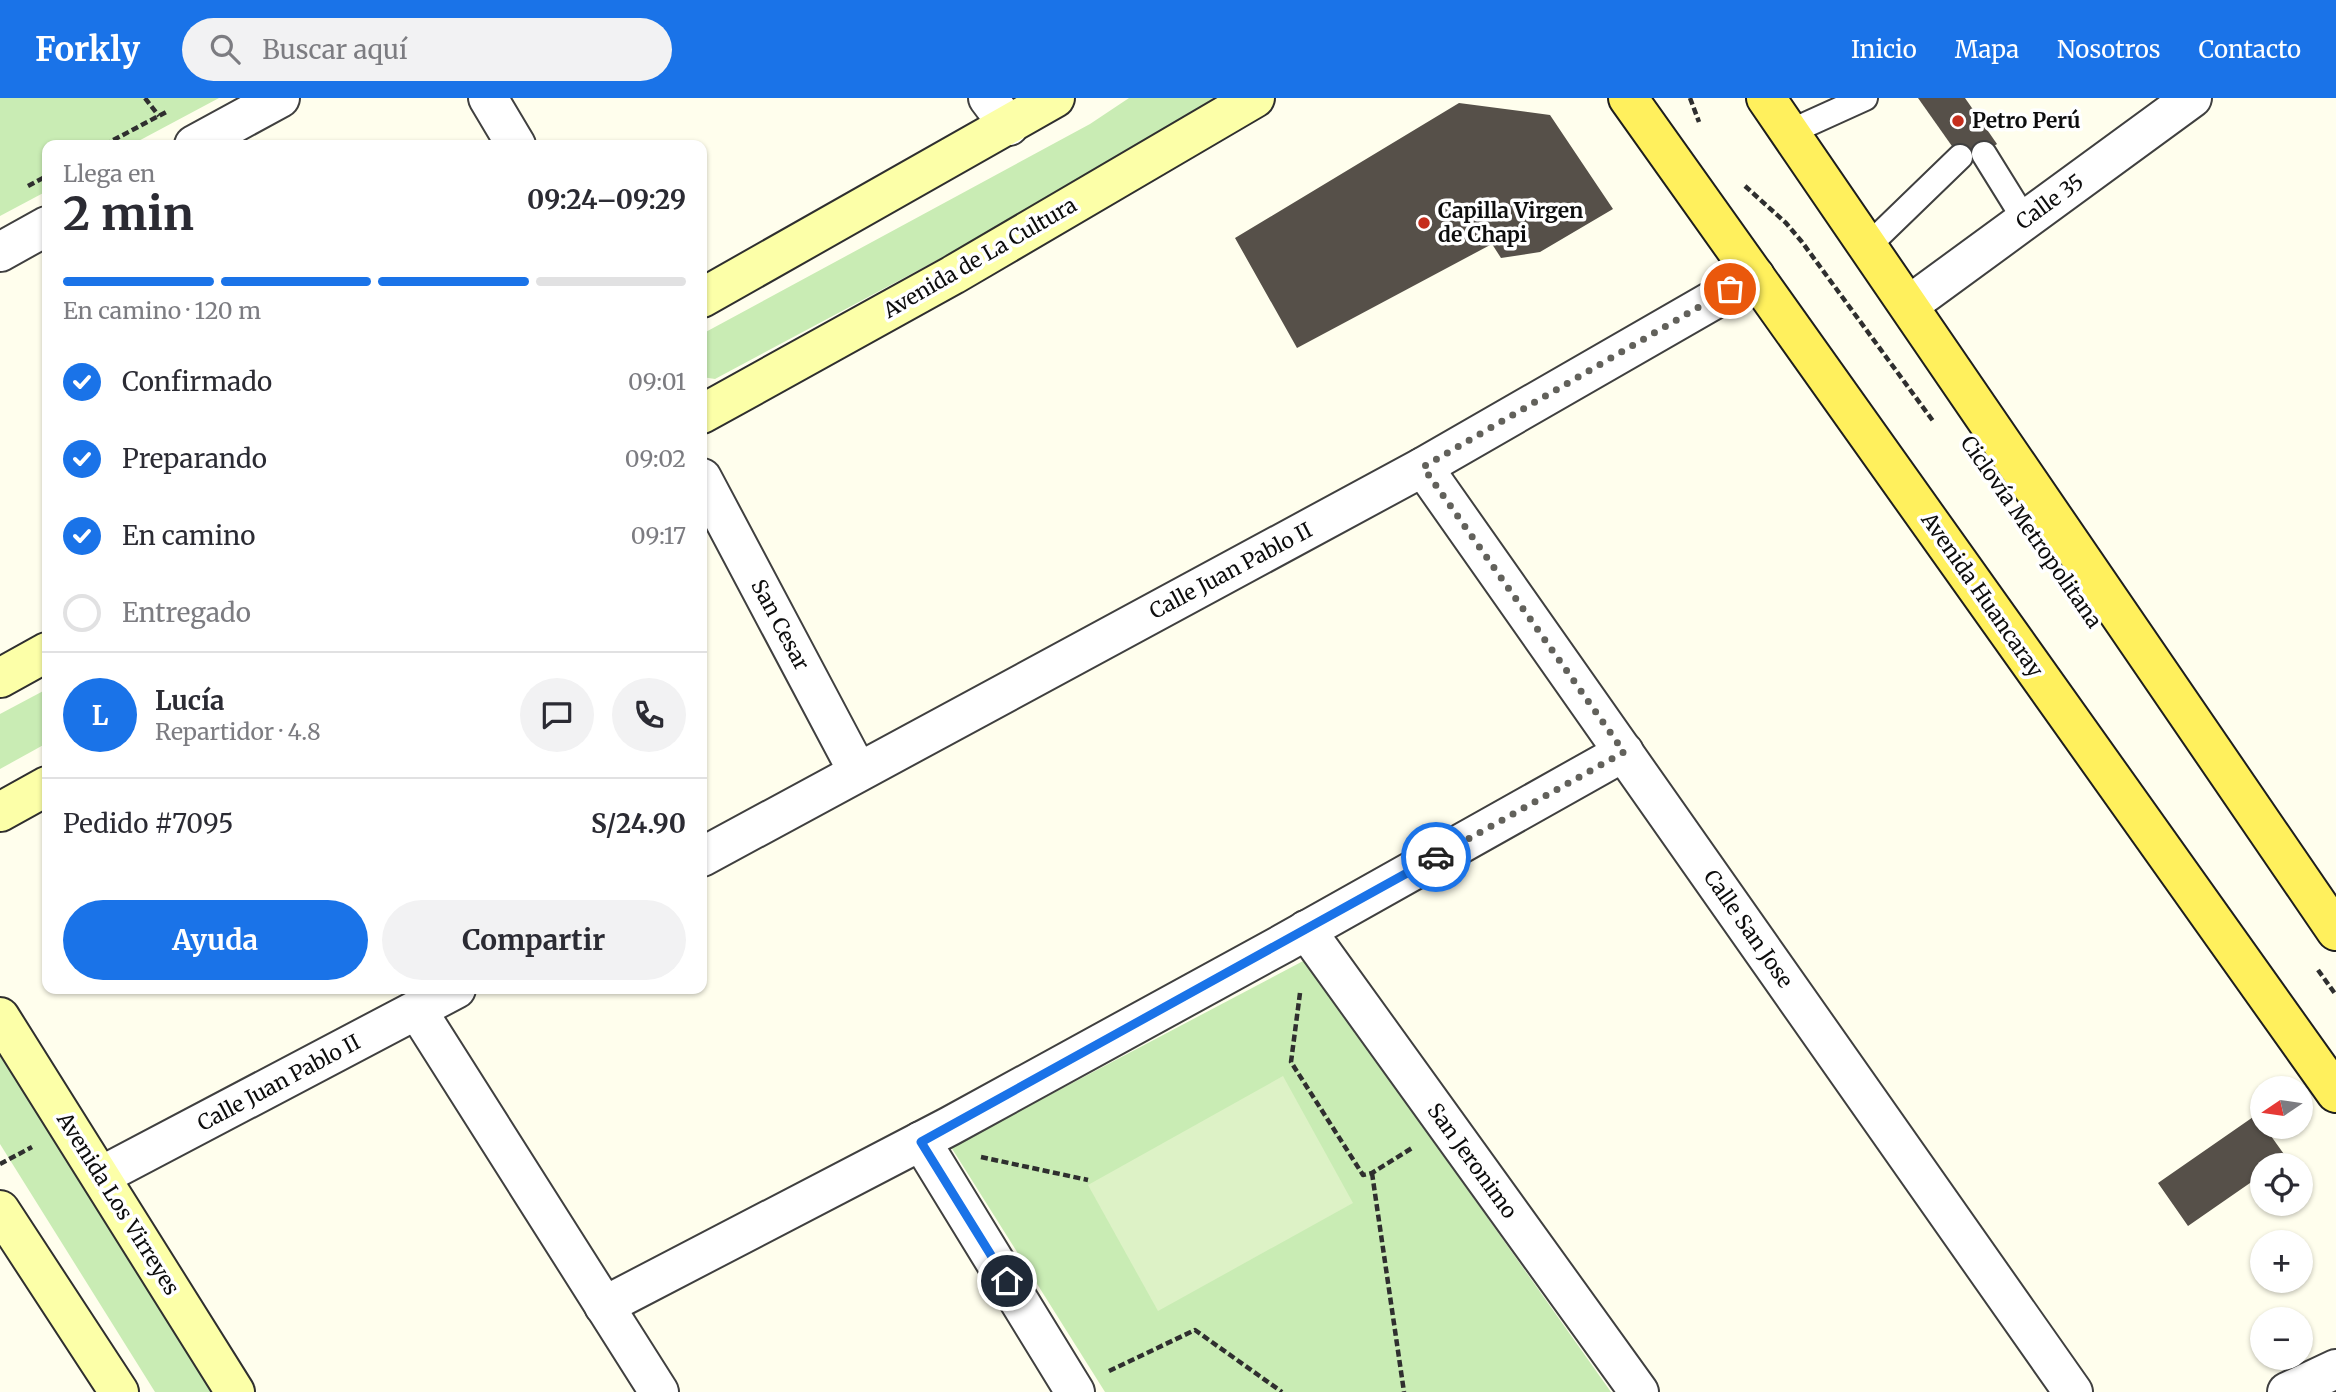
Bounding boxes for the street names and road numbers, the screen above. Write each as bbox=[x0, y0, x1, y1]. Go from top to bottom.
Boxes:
street label: Calle 35 bbox=[2010, 168, 2089, 235]
street label: Avenida de La Cultura bbox=[877, 191, 1081, 325]
street label: Ciclovía Metropolitana bbox=[1955, 430, 2108, 633]
street label: Avenida Huancaray bbox=[1915, 506, 2050, 683]
street label: Calle Juan Pablo II bbox=[1145, 516, 1317, 625]
street label: San Cesar bbox=[745, 575, 816, 675]
street label: Calle San Jose bbox=[1698, 864, 1799, 993]
street label: Calle Juan Pablo II bbox=[193, 1028, 365, 1137]
street label: San Jeronimo bbox=[1422, 1098, 1523, 1224]
street label: Avenida Los Virreyes bbox=[51, 1107, 186, 1300]

